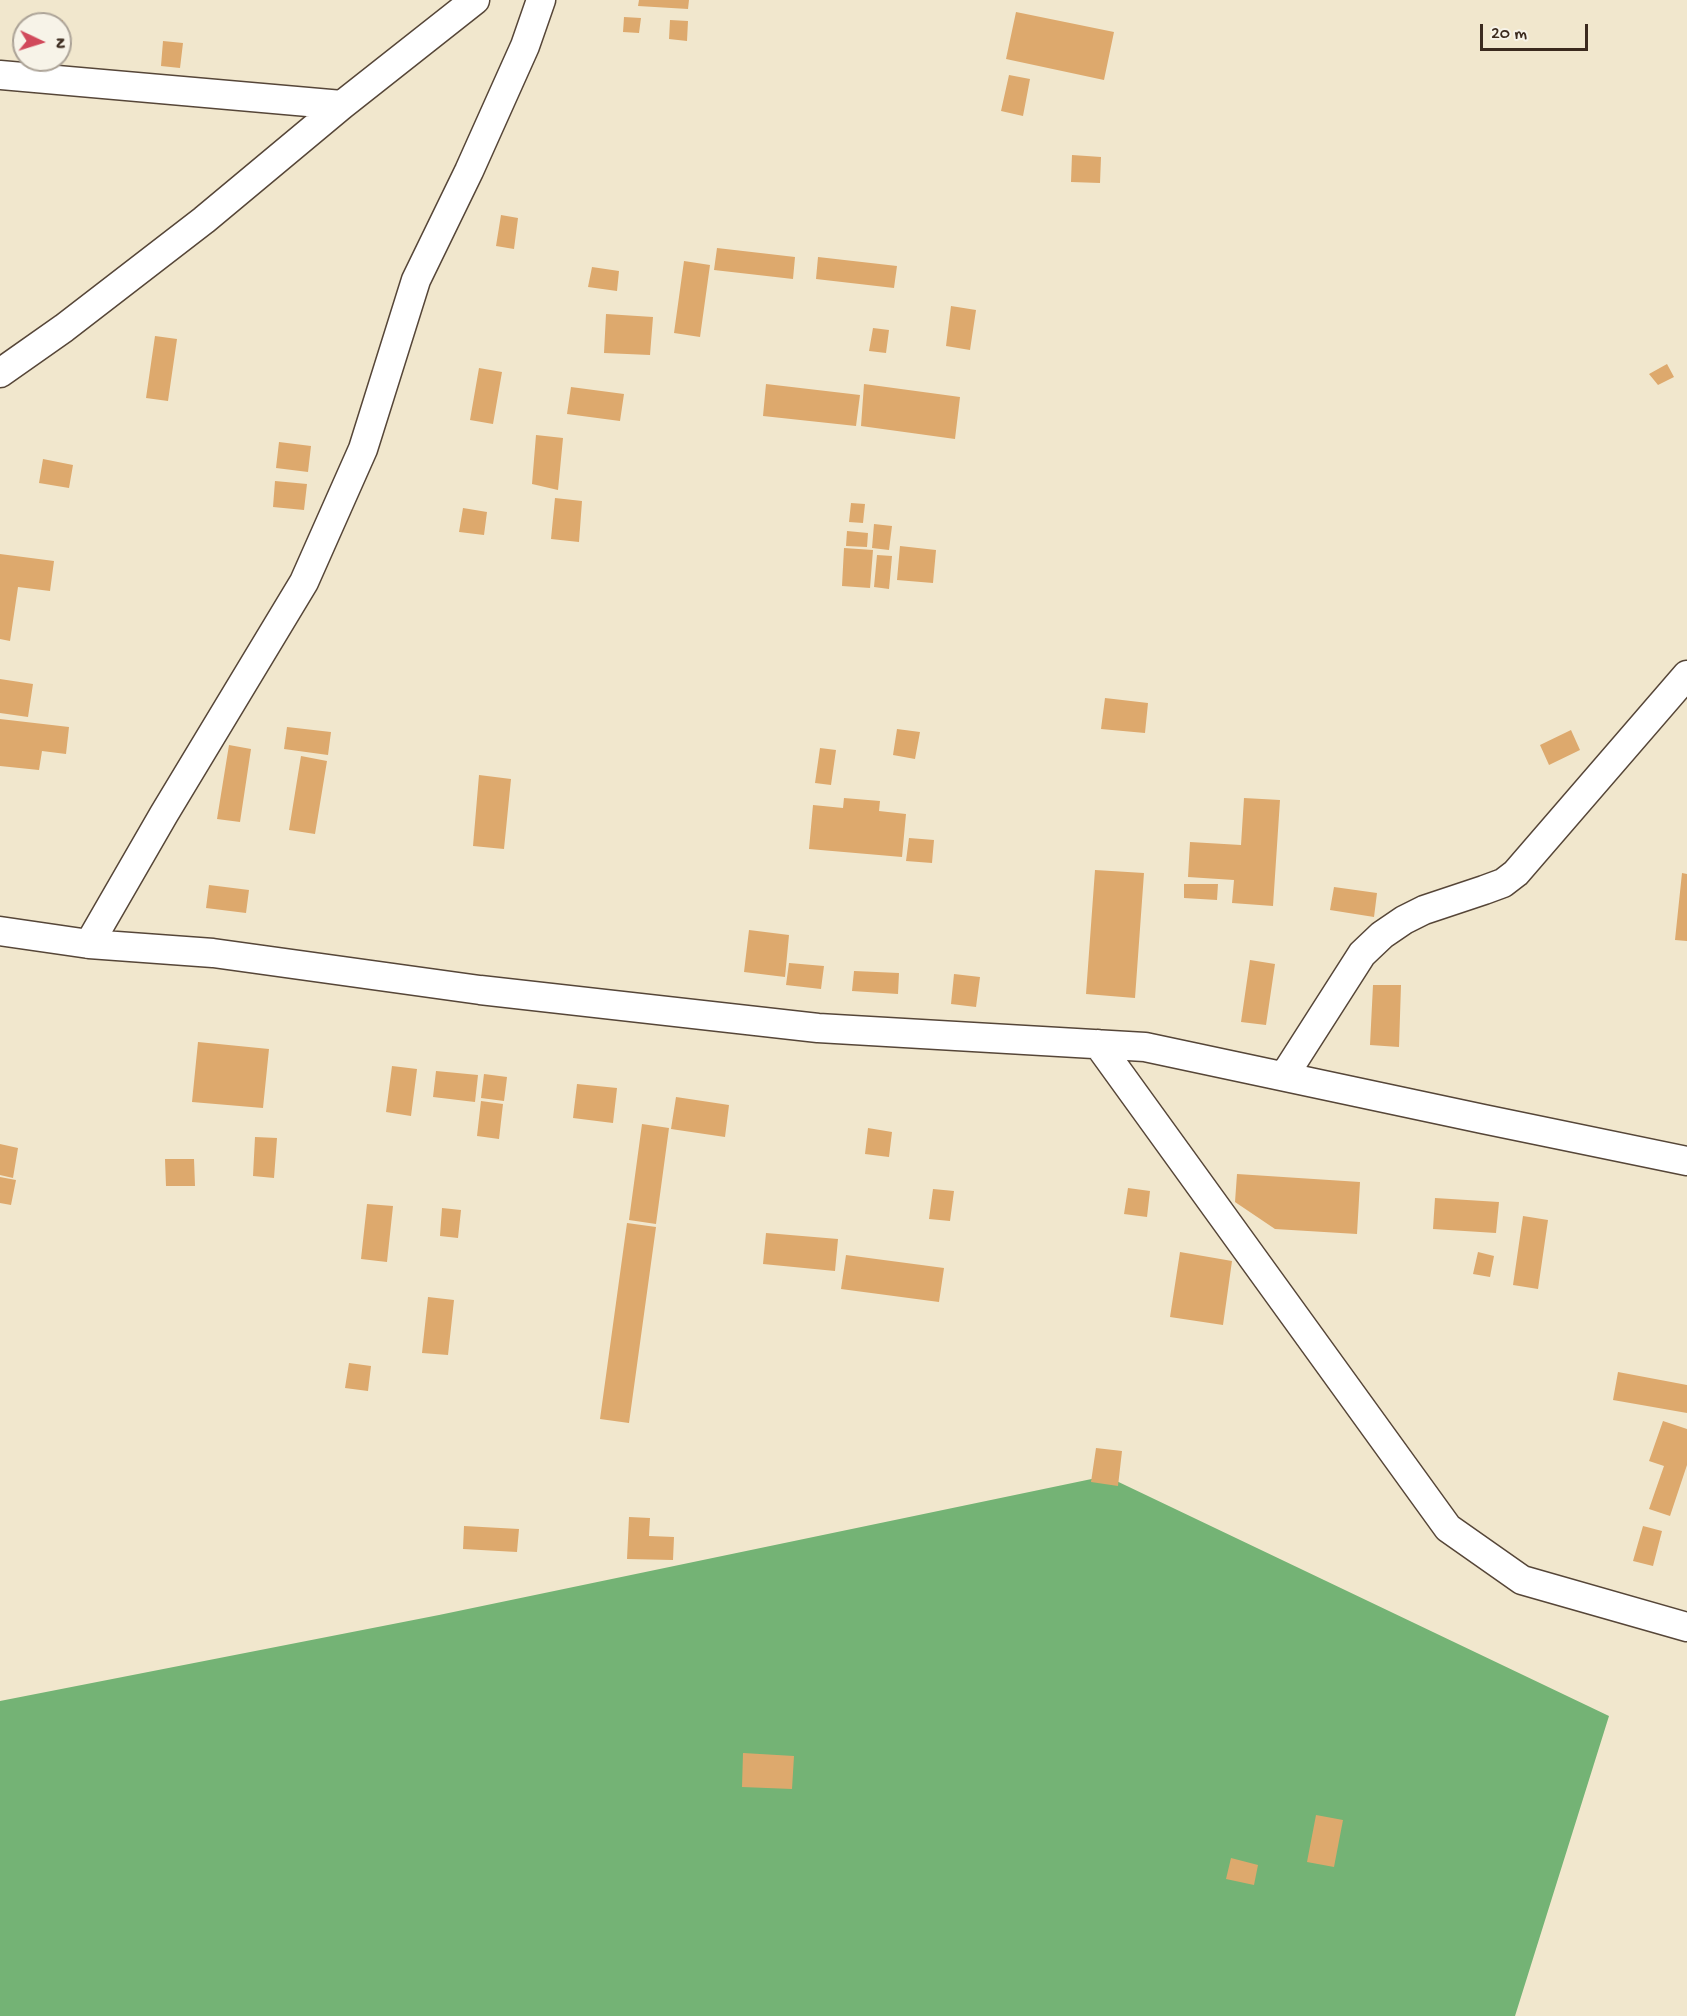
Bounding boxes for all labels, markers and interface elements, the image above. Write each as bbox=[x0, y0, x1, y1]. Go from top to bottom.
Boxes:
north arrow bbox=[12, 12, 72, 72]
scale bar bbox=[1483, 12, 1591, 50]
text: 20 m bbox=[1491, 24, 1527, 45]
text: N bbox=[49, 37, 68, 49]

